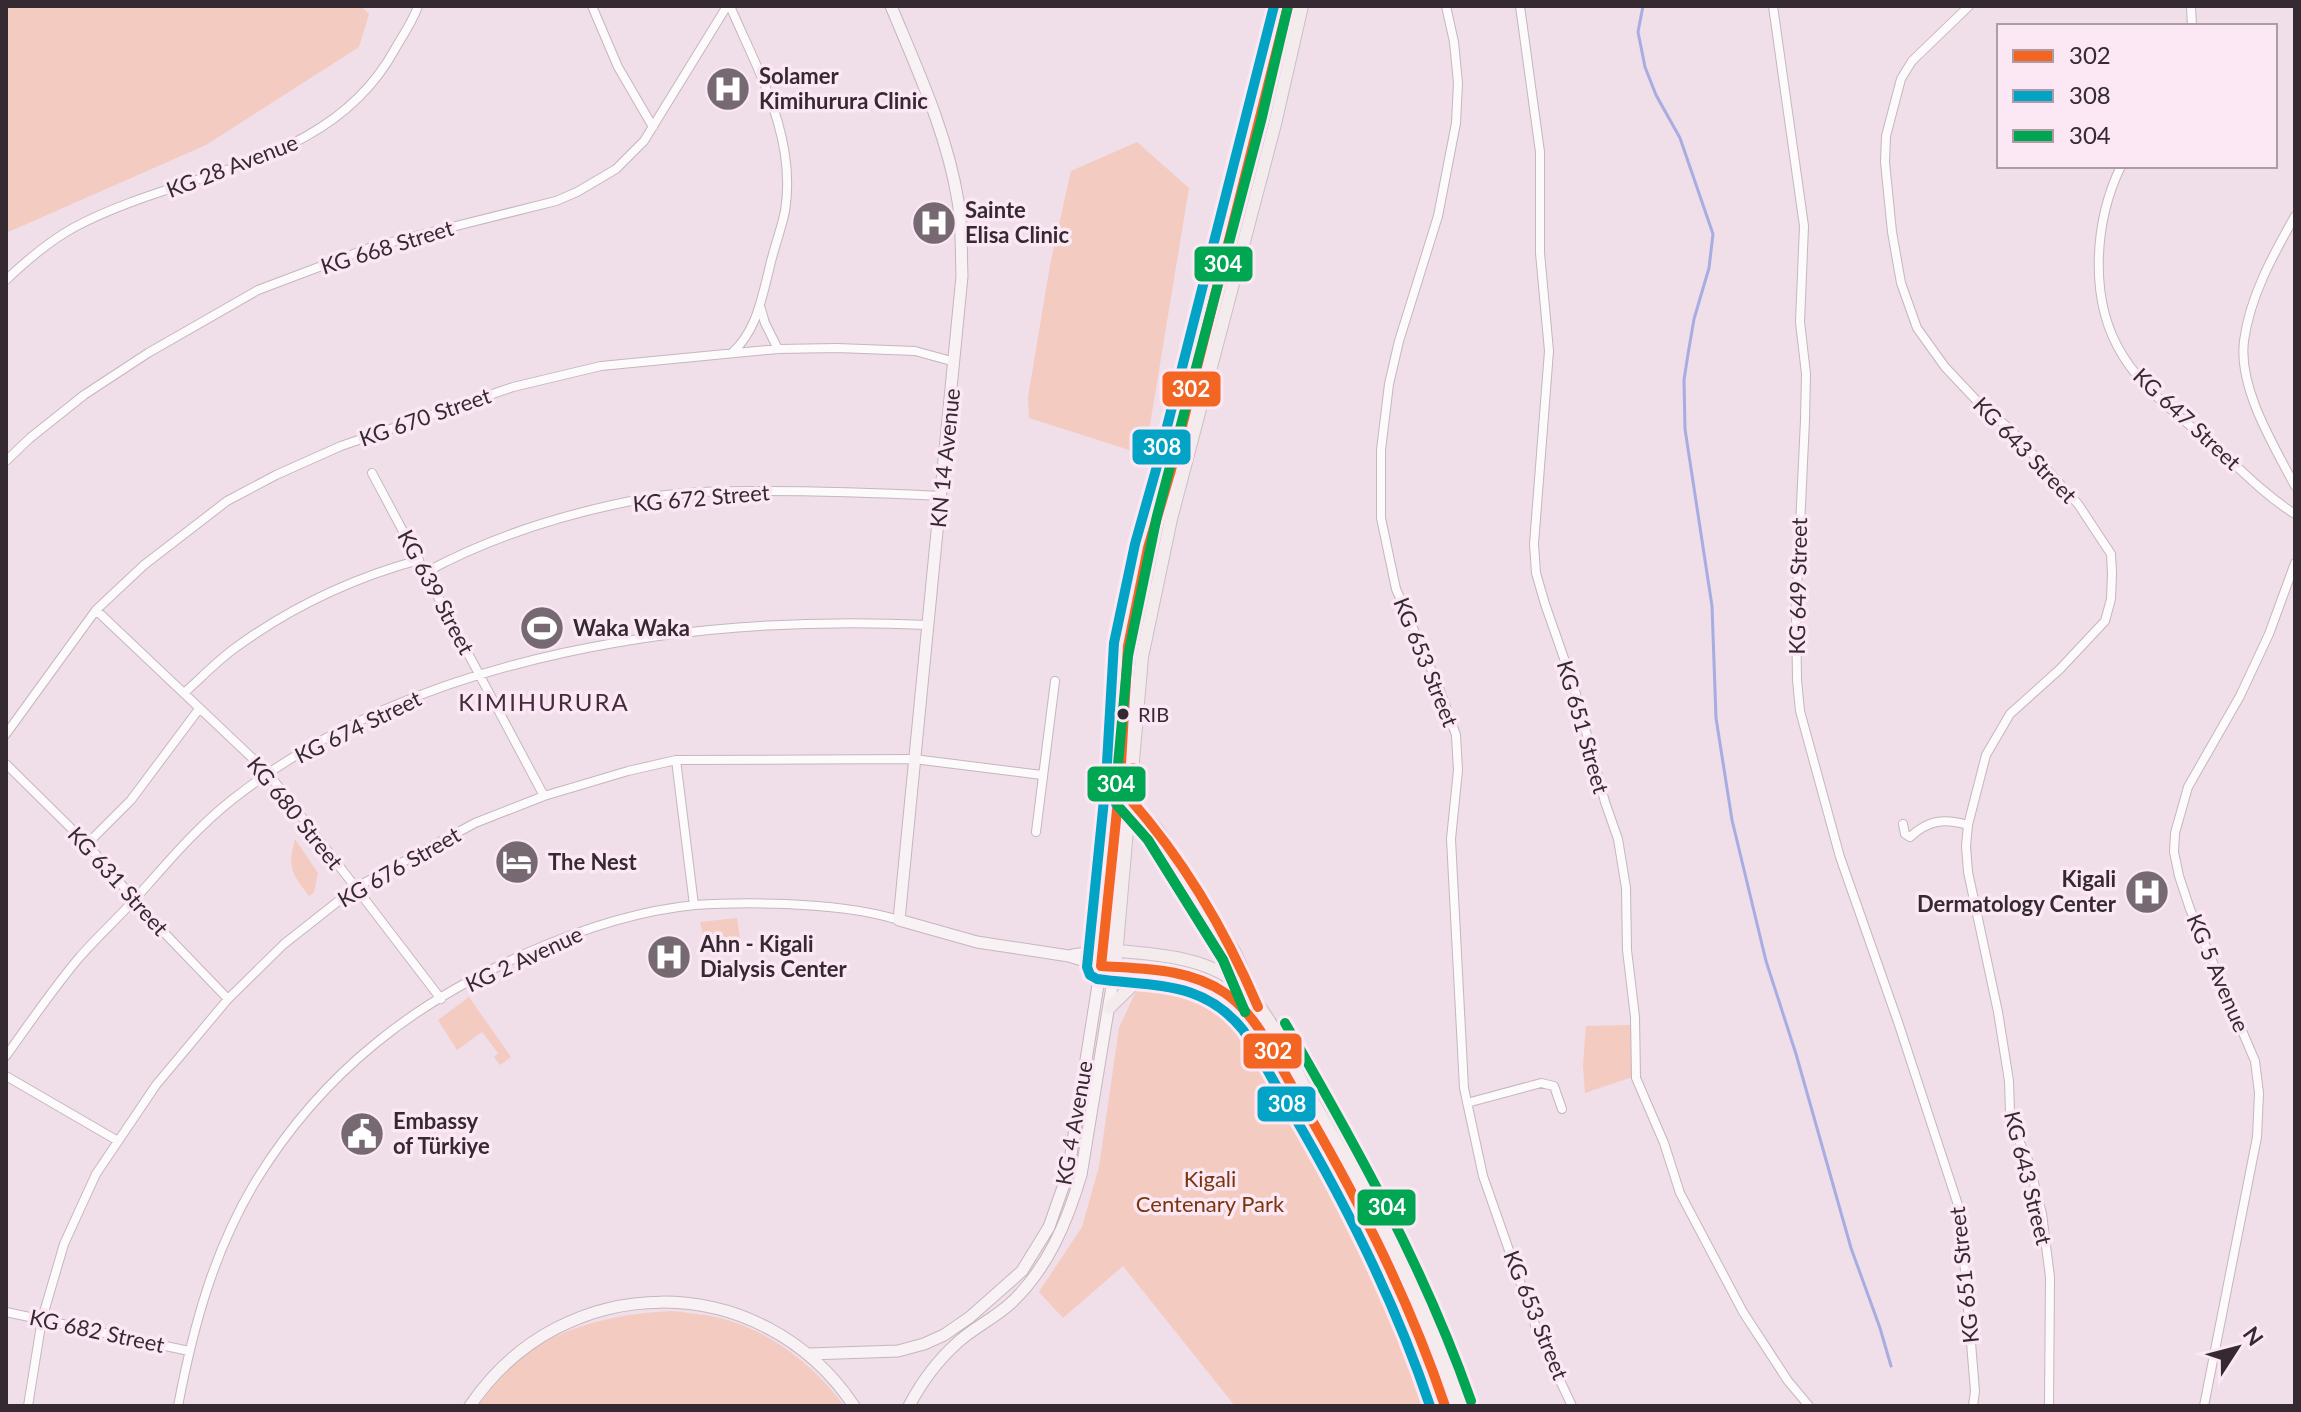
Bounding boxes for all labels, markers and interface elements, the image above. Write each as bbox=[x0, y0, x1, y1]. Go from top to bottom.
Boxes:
legend bbox=[1997, 24, 2277, 168]
text: 302 bbox=[2069, 40, 2111, 69]
place label: Solamer Kimihurura Clinic bbox=[759, 62, 928, 114]
hospital icon: Solamer Kimihurura Clinic bbox=[704, 65, 752, 113]
text: 308 bbox=[2069, 80, 2111, 109]
text: 304 bbox=[2069, 120, 2111, 149]
street label: KG 28 Avenue bbox=[162, 128, 301, 203]
place label: Sainte Elisa Clinic bbox=[965, 196, 1069, 248]
hospital icon: Sainte Elisa Clinic bbox=[910, 199, 958, 247]
street label: KG 668 Street bbox=[317, 214, 456, 279]
line badge: 304 bbox=[1193, 245, 1254, 283]
text: 304 bbox=[1204, 250, 1242, 277]
street label: KG 647 Street bbox=[2128, 362, 2247, 475]
line badge: 302 bbox=[1161, 370, 1222, 408]
text: 302 bbox=[1172, 375, 1210, 402]
street label: KG 670 Street bbox=[356, 381, 494, 452]
street label: KN 14 Avenue bbox=[924, 387, 965, 529]
street label: KG 643 Street bbox=[1968, 391, 2083, 508]
line badge: 308 bbox=[1131, 428, 1192, 466]
text: 308 bbox=[1143, 433, 1181, 460]
street label: KG 672 Street bbox=[631, 478, 771, 517]
street label: KG 649 Street bbox=[1783, 517, 1812, 655]
street label: KG 639 Street bbox=[392, 525, 481, 659]
street label: KG 653 Street bbox=[1388, 593, 1465, 731]
sports icon: Waka Waka bbox=[518, 604, 566, 652]
place label: Waka Waka bbox=[573, 614, 690, 641]
street label: KG 651 Street bbox=[1552, 657, 1615, 797]
street label: KG 674 Street bbox=[290, 684, 425, 769]
district label: KIMIHURURA bbox=[458, 687, 630, 716]
place label: RIB bbox=[1138, 702, 1169, 726]
marker: RIB bbox=[1115, 706, 1131, 722]
street label: KG 680 Street bbox=[242, 751, 349, 875]
line badge: 304 bbox=[1086, 765, 1147, 803]
text: 304 bbox=[1097, 770, 1135, 797]
street label: KG 631 Street bbox=[62, 821, 174, 941]
street label: KG 676 Street bbox=[333, 821, 465, 913]
hotel icon: The Nest bbox=[493, 838, 541, 886]
place label: The Nest bbox=[548, 848, 638, 875]
place label: Kigali Dermatology Center bbox=[1917, 865, 2117, 917]
hospital icon: Kigali Dermatology Center bbox=[2123, 868, 2171, 916]
street label: KG 5 Avenue bbox=[2181, 910, 2255, 1036]
street label: KG 2 Avenue bbox=[461, 920, 587, 997]
place label: Ahn - Kigali Dialysis Center bbox=[699, 930, 848, 982]
hospital icon: Ahn - Kigali Dialysis Center bbox=[645, 933, 693, 981]
line badge: 302 bbox=[1242, 1032, 1303, 1070]
text: 302 bbox=[1254, 1037, 1292, 1064]
street label: KG 4 Avenue bbox=[1049, 1059, 1098, 1187]
line badge: 308 bbox=[1256, 1085, 1317, 1123]
text: 308 bbox=[1268, 1090, 1306, 1117]
place label: Embassy of Türkiye bbox=[393, 1107, 490, 1159]
street label: KG 643 Street bbox=[1999, 1108, 2058, 1248]
public building icon: Embassy of Türkiye bbox=[338, 1110, 386, 1158]
park label: Kigali Centenary Park bbox=[1136, 1165, 1285, 1217]
line badge: 304 bbox=[1356, 1188, 1417, 1227]
text: 304 bbox=[1368, 1193, 1406, 1220]
street label: KG 651 Street bbox=[1943, 1205, 1984, 1345]
street label: KG 653 Street bbox=[1498, 1246, 1575, 1384]
street label: KG 682 Street bbox=[27, 1303, 167, 1358]
north arrow bbox=[2197, 1308, 2277, 1388]
text: N bbox=[2238, 1321, 2269, 1351]

